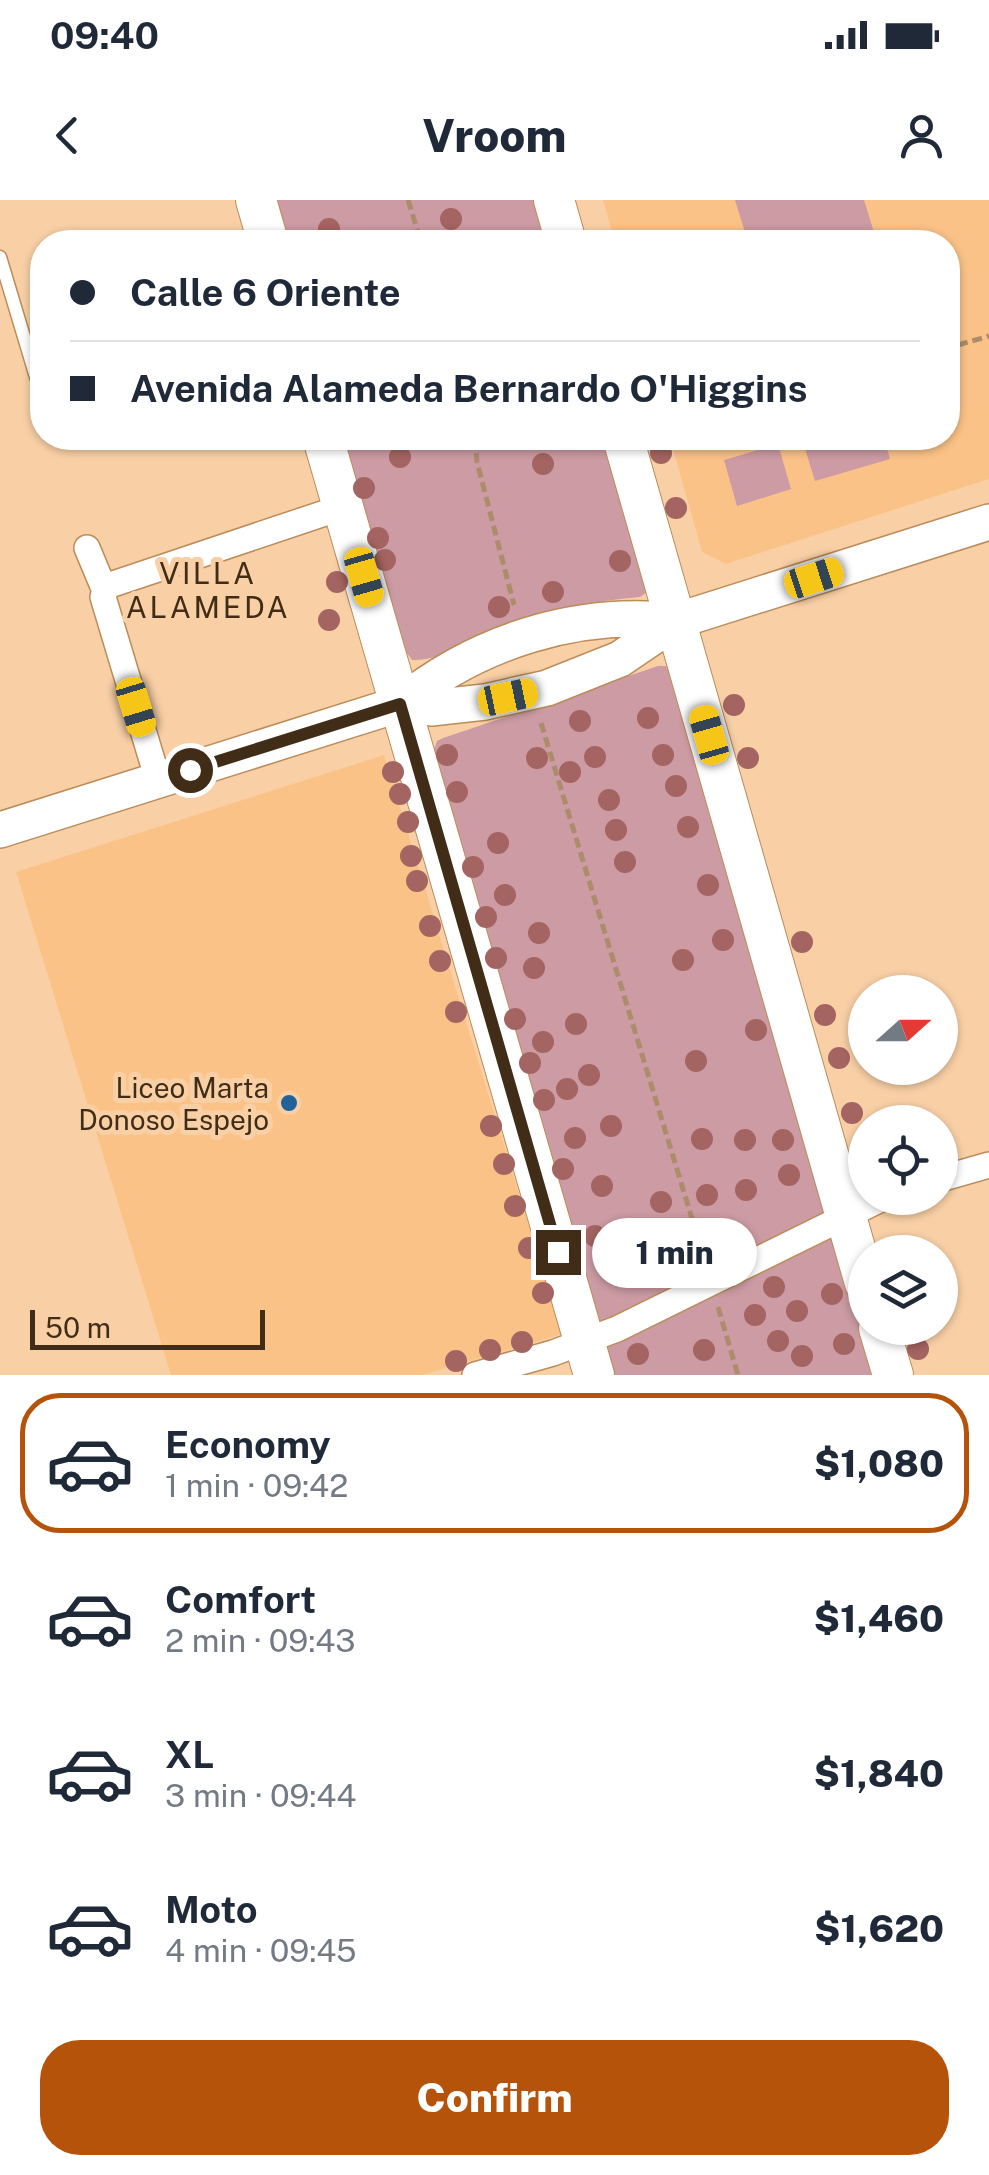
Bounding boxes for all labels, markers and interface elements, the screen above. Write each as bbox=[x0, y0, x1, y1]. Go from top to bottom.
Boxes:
text: 09:40 bbox=[50, 13, 159, 58]
icon: back bbox=[40, 108, 95, 163]
icon: person bbox=[894, 108, 949, 163]
text: Vroom bbox=[423, 109, 566, 162]
text: Calle 6 Oriente bbox=[130, 270, 401, 315]
text: Avenida Alameda Bernardo O'Higgins bbox=[130, 366, 808, 411]
car bbox=[341, 544, 387, 610]
car bbox=[781, 554, 847, 602]
district label: VILLA ALAMEDA bbox=[126, 555, 290, 625]
car bbox=[113, 674, 159, 740]
car bbox=[476, 676, 540, 718]
car bbox=[686, 702, 732, 768]
route start bbox=[168, 748, 213, 793]
north arrow bbox=[848, 975, 958, 1085]
map controls bbox=[848, 975, 958, 1345]
place label: Liceo Marta Donoso Espejo bbox=[78, 1071, 269, 1136]
marker: Liceo Marta Donoso Espejo bbox=[278, 1092, 300, 1114]
button: locate bbox=[848, 1105, 958, 1215]
callout: 1 min bbox=[593, 1217, 758, 1287]
route end bbox=[536, 1230, 581, 1275]
text: 1 min bbox=[635, 1234, 714, 1271]
button: layers bbox=[848, 1235, 958, 1345]
scale bar bbox=[30, 1305, 265, 1350]
text: 50 m bbox=[45, 1311, 111, 1344]
icon: car bbox=[45, 1418, 135, 1508]
text: Economy bbox=[165, 1422, 331, 1467]
text: $1,080 bbox=[814, 1441, 944, 1486]
text: 1 min · 09:42 bbox=[165, 1467, 348, 1504]
icon: car bbox=[45, 1573, 135, 1663]
text: Comfort bbox=[165, 1577, 316, 1622]
text: $1,460 bbox=[814, 1596, 944, 1641]
text: 2 min · 09:43 bbox=[165, 1622, 355, 1659]
icon: car bbox=[45, 1728, 135, 1818]
text: XL bbox=[165, 1732, 214, 1777]
text: $1,840 bbox=[814, 1751, 944, 1796]
text: 3 min · 09:44 bbox=[165, 1777, 356, 1814]
icon: car bbox=[45, 1883, 135, 1973]
text: Moto bbox=[165, 1887, 258, 1932]
text: $1,620 bbox=[814, 1906, 944, 1951]
text: 4 min · 09:45 bbox=[165, 1932, 357, 1969]
button: Confirm bbox=[40, 2040, 949, 2155]

